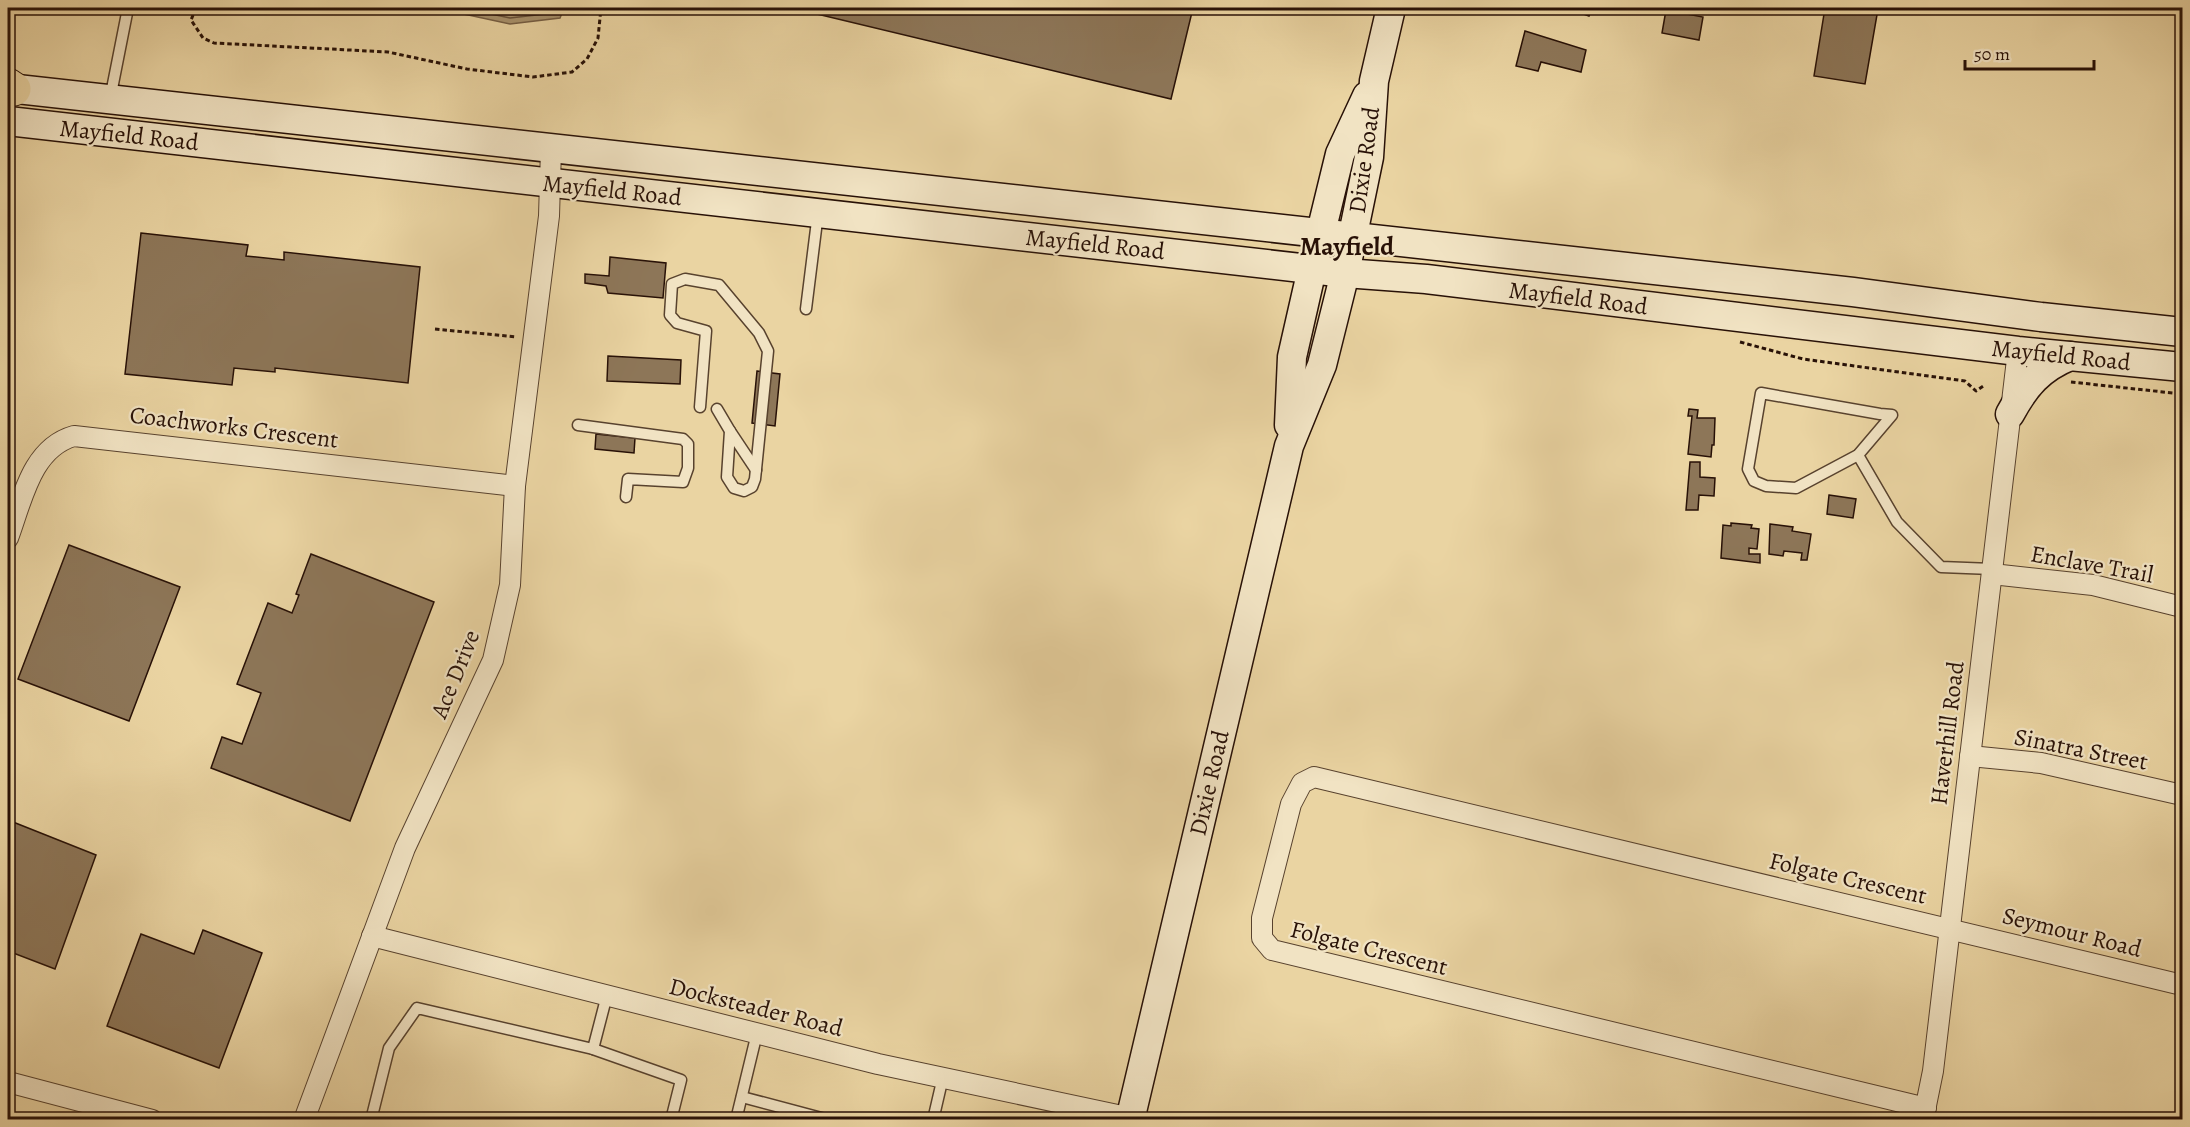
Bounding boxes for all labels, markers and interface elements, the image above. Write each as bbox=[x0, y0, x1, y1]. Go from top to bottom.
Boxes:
scale bar bbox=[1965, 33, 2094, 71]
text: 50 m bbox=[1974, 42, 2010, 66]
street label: Dixie Road bbox=[1341, 105, 1387, 215]
street label: Mayfield Road bbox=[58, 112, 200, 158]
street label: Mayfield Road bbox=[541, 167, 683, 213]
street label: Mayfield Road bbox=[1024, 221, 1166, 267]
district label: Mayfield bbox=[1300, 229, 1395, 264]
street label: Mayfield Road bbox=[1507, 274, 1649, 322]
street label: Mayfield Road bbox=[1990, 332, 2132, 378]
street label: Coachworks Crescent bbox=[128, 398, 340, 456]
street label: Enclave Trail bbox=[2028, 537, 2156, 591]
street label: Ace Drive bbox=[422, 625, 487, 724]
street label: Haverhill Road bbox=[1922, 659, 1972, 807]
street label: Sinatra Street bbox=[2011, 720, 2151, 778]
street label: Dixie Road bbox=[1181, 727, 1237, 839]
street label: Folgate Crescent bbox=[1766, 844, 1930, 912]
street label: Seymour Road bbox=[1999, 899, 2145, 965]
street label: Folgate Crescent bbox=[1287, 913, 1451, 983]
street label: Docksteader Road bbox=[666, 970, 846, 1044]

